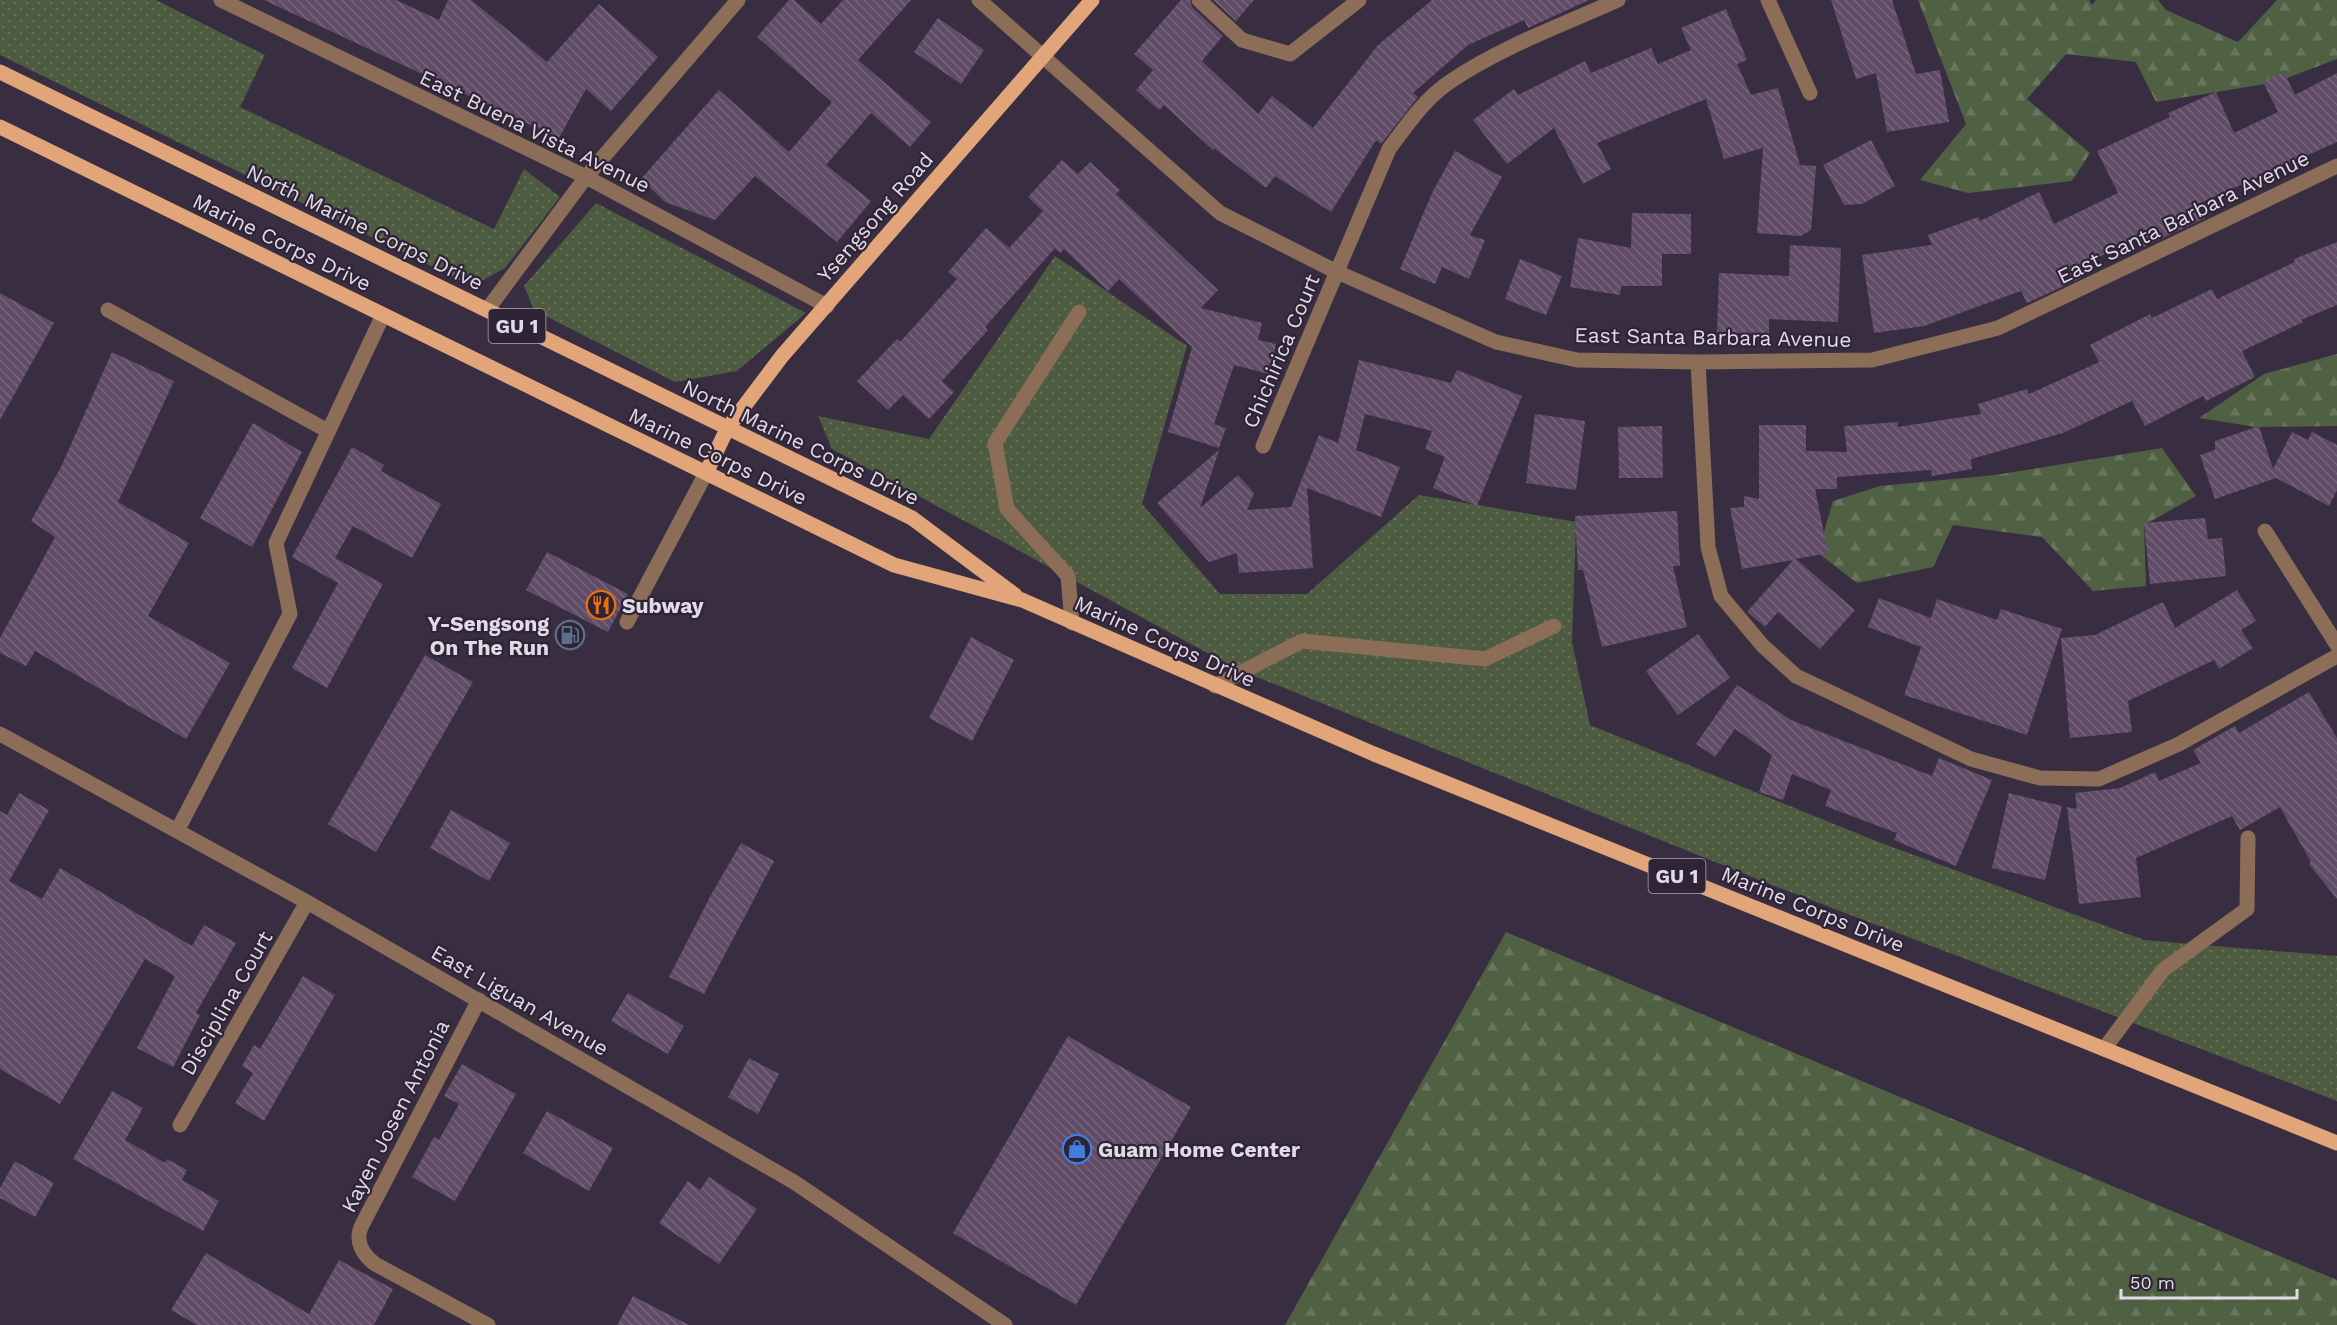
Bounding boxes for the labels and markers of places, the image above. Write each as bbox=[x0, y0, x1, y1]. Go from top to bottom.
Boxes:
restaurant icon: Subway bbox=[585, 589, 617, 621]
place label: Subway bbox=[622, 593, 704, 618]
place label: Y-Sengsong On The Run bbox=[428, 611, 549, 660]
fuel station icon: Y-Sengsong On The Run bbox=[554, 619, 586, 651]
shop icon: Guam Home Center bbox=[1061, 1133, 1093, 1165]
place label: Guam Home Center bbox=[1098, 1137, 1300, 1162]

